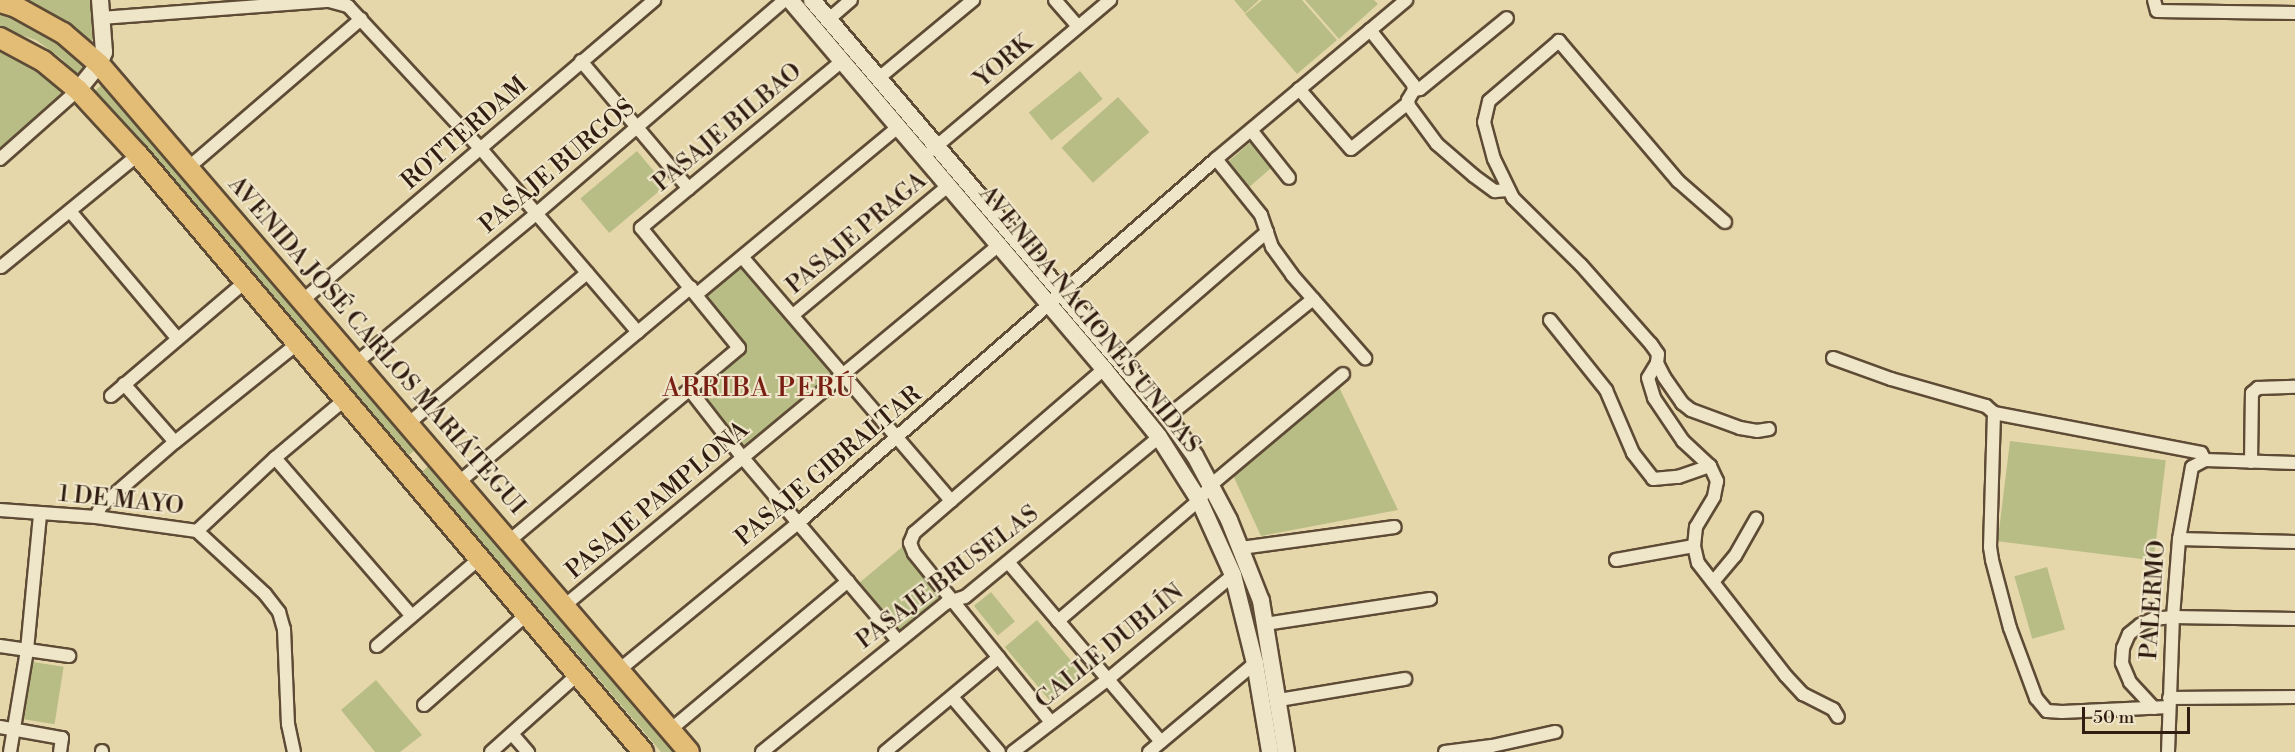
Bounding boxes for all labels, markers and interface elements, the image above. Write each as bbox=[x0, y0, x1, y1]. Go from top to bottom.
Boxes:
street label: YORK bbox=[969, 29, 1039, 95]
street label: PASAJE BILBAO bbox=[648, 57, 808, 199]
street label: ROTTERDAM bbox=[396, 72, 534, 196]
street label: PASAJE BURGOS bbox=[475, 94, 641, 240]
street label: PASAJE PRAGA bbox=[781, 167, 933, 301]
street label: AVENIDA JOSÉ CARLOS MARIÁTEGUI bbox=[221, 171, 531, 521]
street label: AVENIDA NACIONES UNIDAS bbox=[972, 180, 1206, 460]
district label: ARRIBA PERÚ bbox=[662, 373, 856, 405]
street label: PASAJE GIBRALTAR bbox=[730, 381, 928, 553]
street label: PASAJE PAMPLONA bbox=[561, 416, 755, 586]
street label: 1 DE MAYO bbox=[57, 480, 185, 522]
street label: PASAJE BRUSELAS bbox=[851, 500, 1045, 656]
street label: PALERMO bbox=[2135, 539, 2173, 661]
street label: CALLE DUBLÍN bbox=[1030, 578, 1190, 716]
scale bar bbox=[2085, 695, 2193, 733]
text: 50 m bbox=[2093, 706, 2134, 729]

